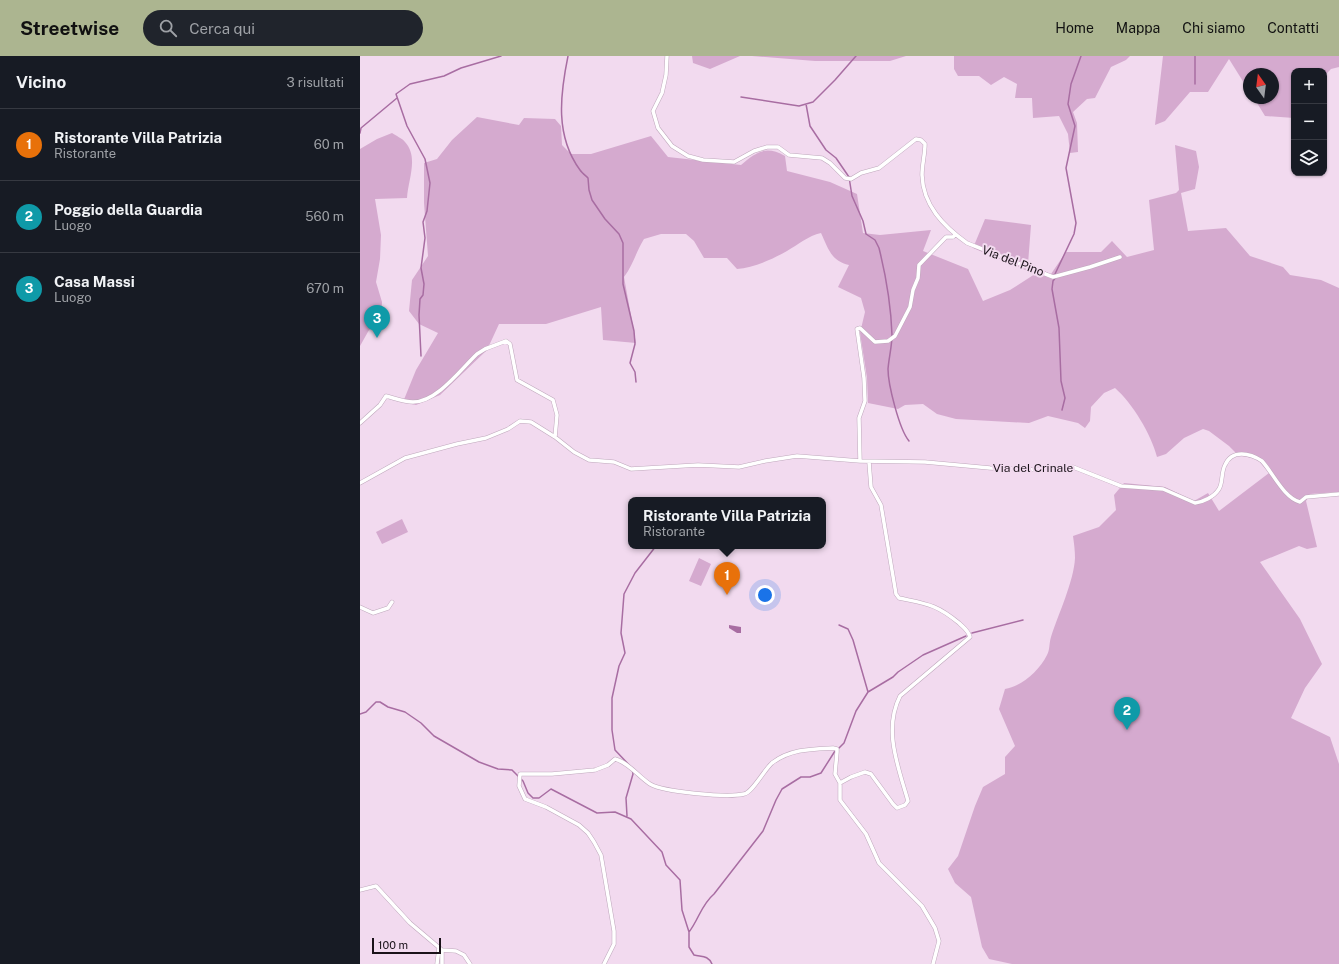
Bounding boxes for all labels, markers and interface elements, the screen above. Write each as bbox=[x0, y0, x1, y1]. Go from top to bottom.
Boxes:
search box bbox=[143, 10, 423, 46]
text: Streetwise bbox=[20, 17, 119, 39]
icon: search bbox=[157, 17, 179, 39]
text: Cerca qui bbox=[189, 20, 255, 37]
text: Home bbox=[1055, 20, 1094, 36]
text: Mappa bbox=[1116, 20, 1160, 36]
text: Chi siamo bbox=[1182, 20, 1245, 36]
text: Contatti bbox=[1267, 20, 1319, 36]
north arrow bbox=[1243, 68, 1279, 104]
map controls bbox=[1291, 68, 1327, 176]
button: + bbox=[1291, 68, 1327, 104]
text: Vicino bbox=[16, 72, 66, 92]
text: 3 risultati bbox=[287, 75, 344, 90]
button: − bbox=[1291, 104, 1327, 140]
text: Ristorante Villa Patrizia bbox=[54, 129, 222, 146]
text: 1 bbox=[26, 137, 32, 152]
text: 60 m bbox=[314, 137, 344, 152]
button: layers bbox=[1291, 140, 1327, 176]
text: Ristorante bbox=[54, 146, 116, 161]
text: Poggio della Guardia bbox=[54, 201, 203, 218]
text: 2 bbox=[25, 209, 33, 224]
text: 560 m bbox=[305, 209, 344, 224]
text: Luogo bbox=[54, 218, 92, 233]
street label: Via del Pino bbox=[980, 243, 1046, 279]
text: Casa Massi bbox=[54, 273, 135, 290]
text: 3 bbox=[25, 281, 33, 296]
text: 670 m bbox=[306, 281, 344, 296]
text: Luogo bbox=[54, 290, 92, 305]
pin: 3 bbox=[364, 305, 390, 338]
street label: Via del Crinale bbox=[993, 461, 1074, 475]
popup bbox=[628, 497, 826, 549]
text: Ristorante Villa Patrizia bbox=[643, 507, 811, 524]
text: Ristorante bbox=[643, 524, 705, 539]
pin: 1 bbox=[714, 562, 740, 595]
your location bbox=[755, 585, 775, 605]
pin: 2 bbox=[1114, 697, 1140, 730]
scale bar bbox=[372, 936, 441, 955]
text: 100 m bbox=[378, 939, 408, 951]

